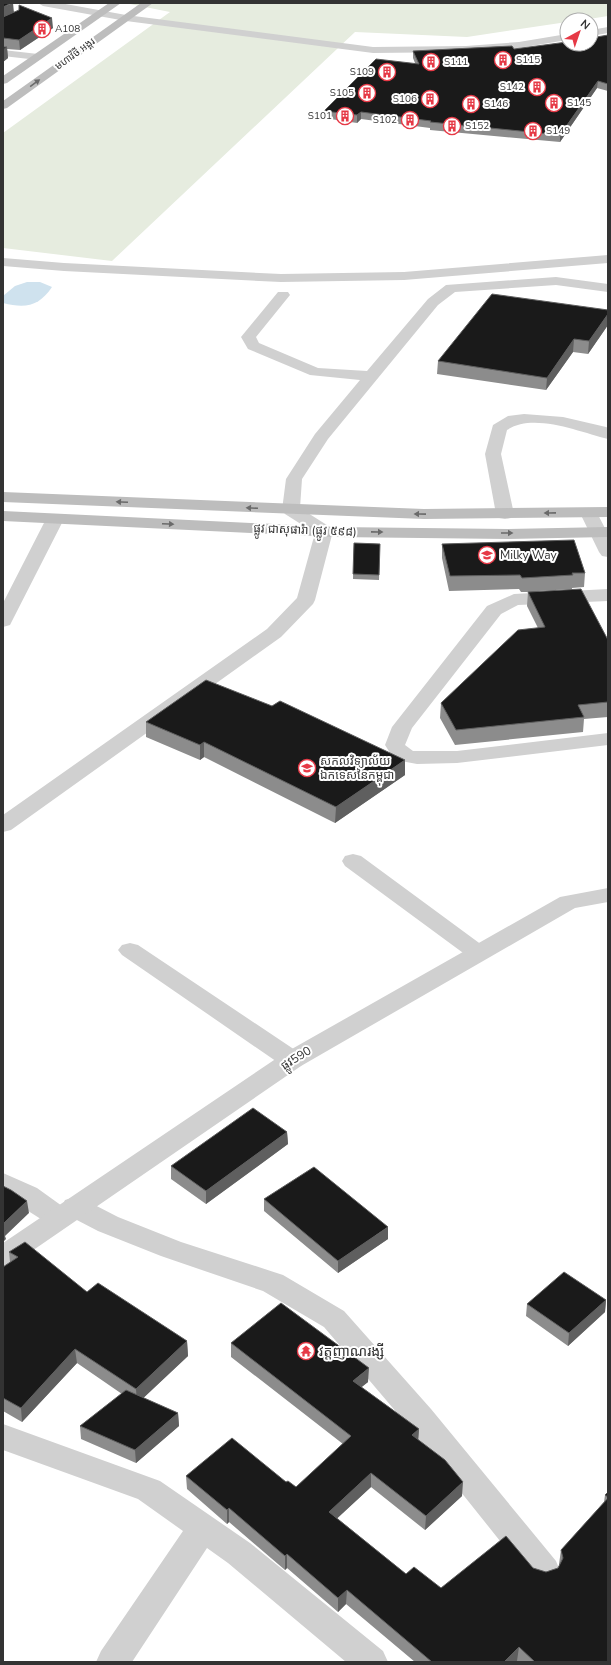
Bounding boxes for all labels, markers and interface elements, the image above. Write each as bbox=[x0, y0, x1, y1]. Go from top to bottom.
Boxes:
north arrow bbox=[559, 12, 599, 52]
text: N bbox=[577, 16, 593, 33]
building icon: A108 bbox=[32, 19, 52, 39]
place label: A108 bbox=[55, 22, 80, 36]
street label: មហាវិថី អង្គរ bbox=[52, 34, 98, 73]
building icon: S115 bbox=[493, 50, 513, 70]
building icon: S111 bbox=[421, 52, 441, 72]
place label: S115 bbox=[516, 53, 540, 67]
place label: S111 bbox=[444, 55, 468, 69]
building icon: S109 bbox=[377, 62, 397, 82]
place label: S109 bbox=[350, 65, 374, 79]
building icon: S142 bbox=[527, 77, 547, 97]
one-way arrow bbox=[29, 79, 40, 87]
place label: S142 bbox=[500, 80, 524, 94]
building icon: S105 bbox=[357, 83, 377, 103]
place label: S105 bbox=[330, 86, 354, 100]
building icon: S106 bbox=[420, 89, 440, 109]
place label: S106 bbox=[393, 92, 417, 106]
building icon: S145 bbox=[544, 93, 564, 113]
building icon: S146 bbox=[461, 94, 481, 114]
place label: S145 bbox=[567, 96, 591, 110]
place label: S146 bbox=[484, 97, 508, 111]
building icon: S101 bbox=[335, 106, 355, 126]
place label: S101 bbox=[308, 109, 332, 123]
building icon: S102 bbox=[400, 110, 420, 130]
place label: S102 bbox=[373, 113, 397, 127]
building icon: S152 bbox=[442, 116, 462, 136]
place label: S152 bbox=[465, 119, 489, 133]
building icon: S149 bbox=[523, 121, 543, 141]
place label: S149 bbox=[546, 124, 570, 138]
one-way arrow bbox=[116, 499, 128, 506]
one-way arrow bbox=[246, 505, 258, 512]
one-way arrow bbox=[544, 510, 556, 517]
one-way arrow bbox=[413, 511, 426, 517]
street label: ផ្លូវ ជាសុផារ៉ា (ផ្លូវ ៥៩៨) bbox=[253, 520, 357, 542]
one-way arrow bbox=[162, 521, 175, 527]
one-way arrow bbox=[371, 529, 383, 536]
one-way arrow bbox=[501, 530, 513, 537]
school or university icon: Milky Way bbox=[477, 545, 497, 565]
place label: Milky Way bbox=[500, 547, 557, 563]
place label: សកលវិទ្យាល័យ ឯកទេសនៃកម្ពុជា bbox=[320, 753, 394, 786]
school or university icon: សកលវិទ្យាល័យ ឯកទេសនៃកម្ពុជា bbox=[297, 758, 317, 778]
street label: ផ្លូវ590 bbox=[278, 1042, 316, 1076]
temple icon: វត្តញាណរង្សី bbox=[296, 1341, 316, 1361]
place label: វត្តញាណរង្សី bbox=[319, 1342, 384, 1361]

